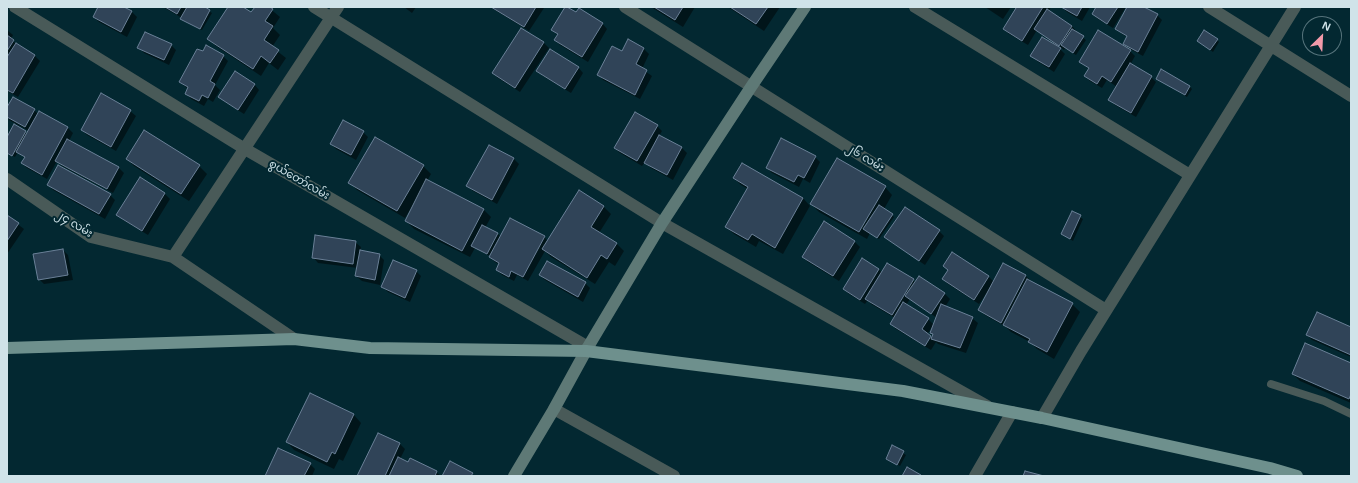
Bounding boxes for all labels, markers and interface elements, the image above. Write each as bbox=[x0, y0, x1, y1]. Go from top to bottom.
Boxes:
north arrow bbox=[1302, 16, 1342, 56]
text: N bbox=[1320, 19, 1333, 33]
street label: ၂၆ လမ်း bbox=[844, 141, 886, 175]
street label: စွယ်တော်လမ်း bbox=[266, 157, 332, 203]
street label: ၂၄ လမ်း bbox=[53, 208, 95, 240]

